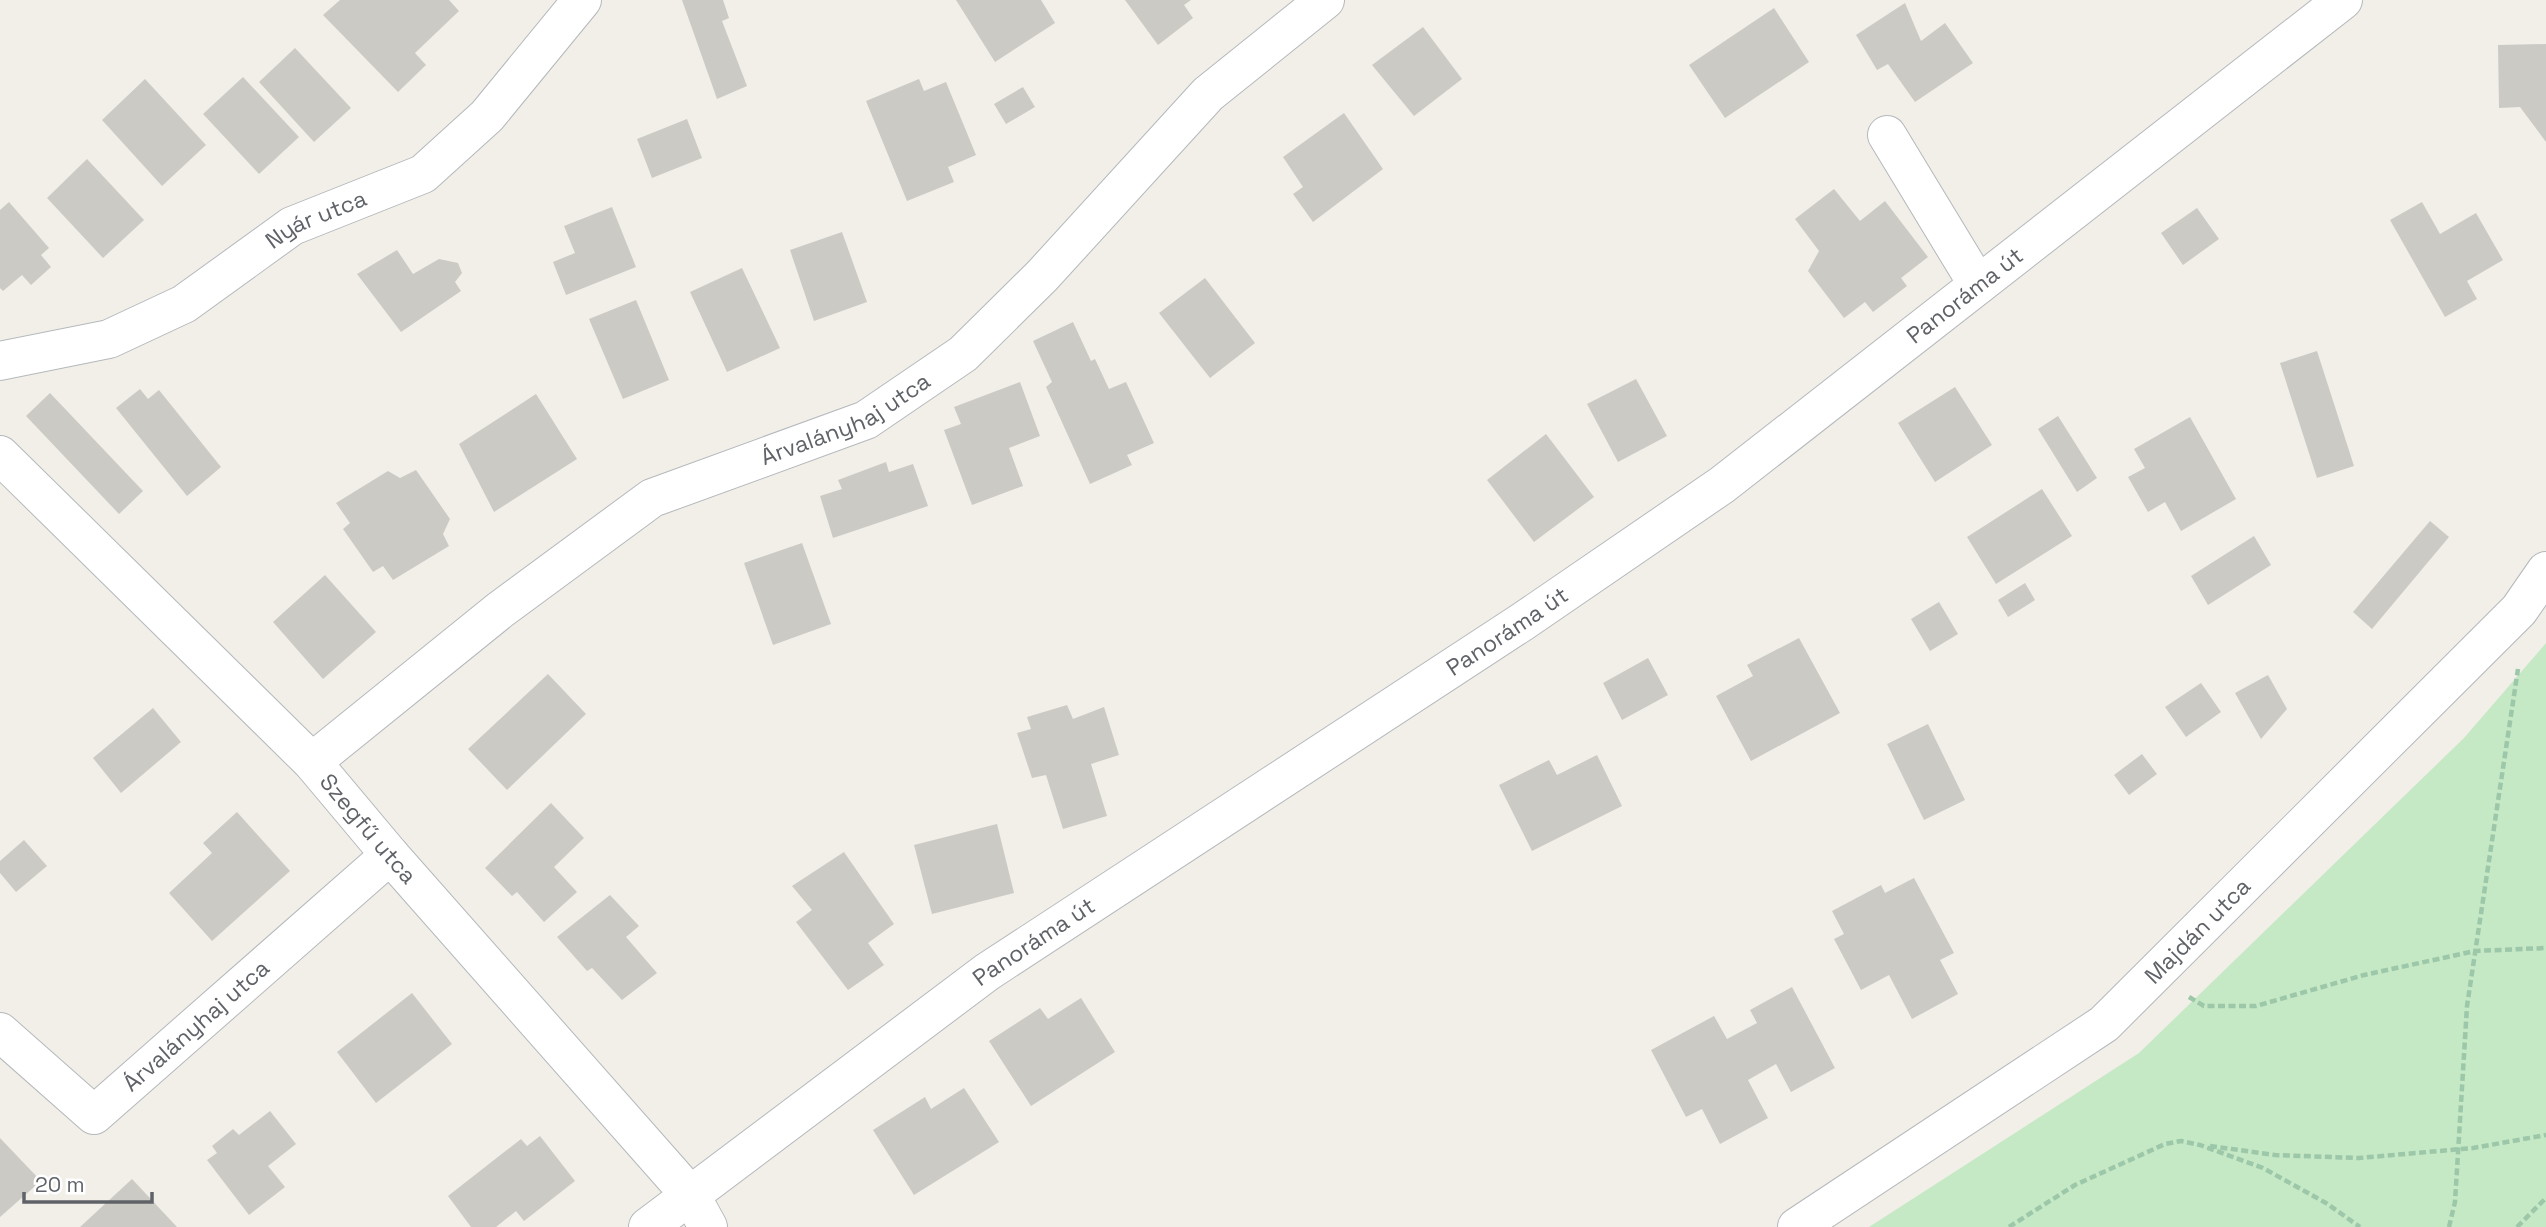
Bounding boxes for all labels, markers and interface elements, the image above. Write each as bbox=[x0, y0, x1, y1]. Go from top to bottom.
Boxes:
street label: Nyár utca bbox=[259, 183, 371, 255]
street label: Panoráma út bbox=[1900, 240, 2029, 350]
street label: Árvalányhaj utca bbox=[756, 366, 936, 472]
street label: Panoráma út bbox=[1440, 580, 1574, 683]
street label: Szegfű utca bbox=[313, 767, 424, 890]
street label: Majdán utca bbox=[2138, 871, 2257, 990]
street label: Panoráma út bbox=[967, 891, 1101, 993]
street label: Árvalányhaj utca bbox=[116, 953, 275, 1098]
scale bar bbox=[24, 1160, 152, 1204]
text: 20 m bbox=[35, 1171, 85, 1198]

